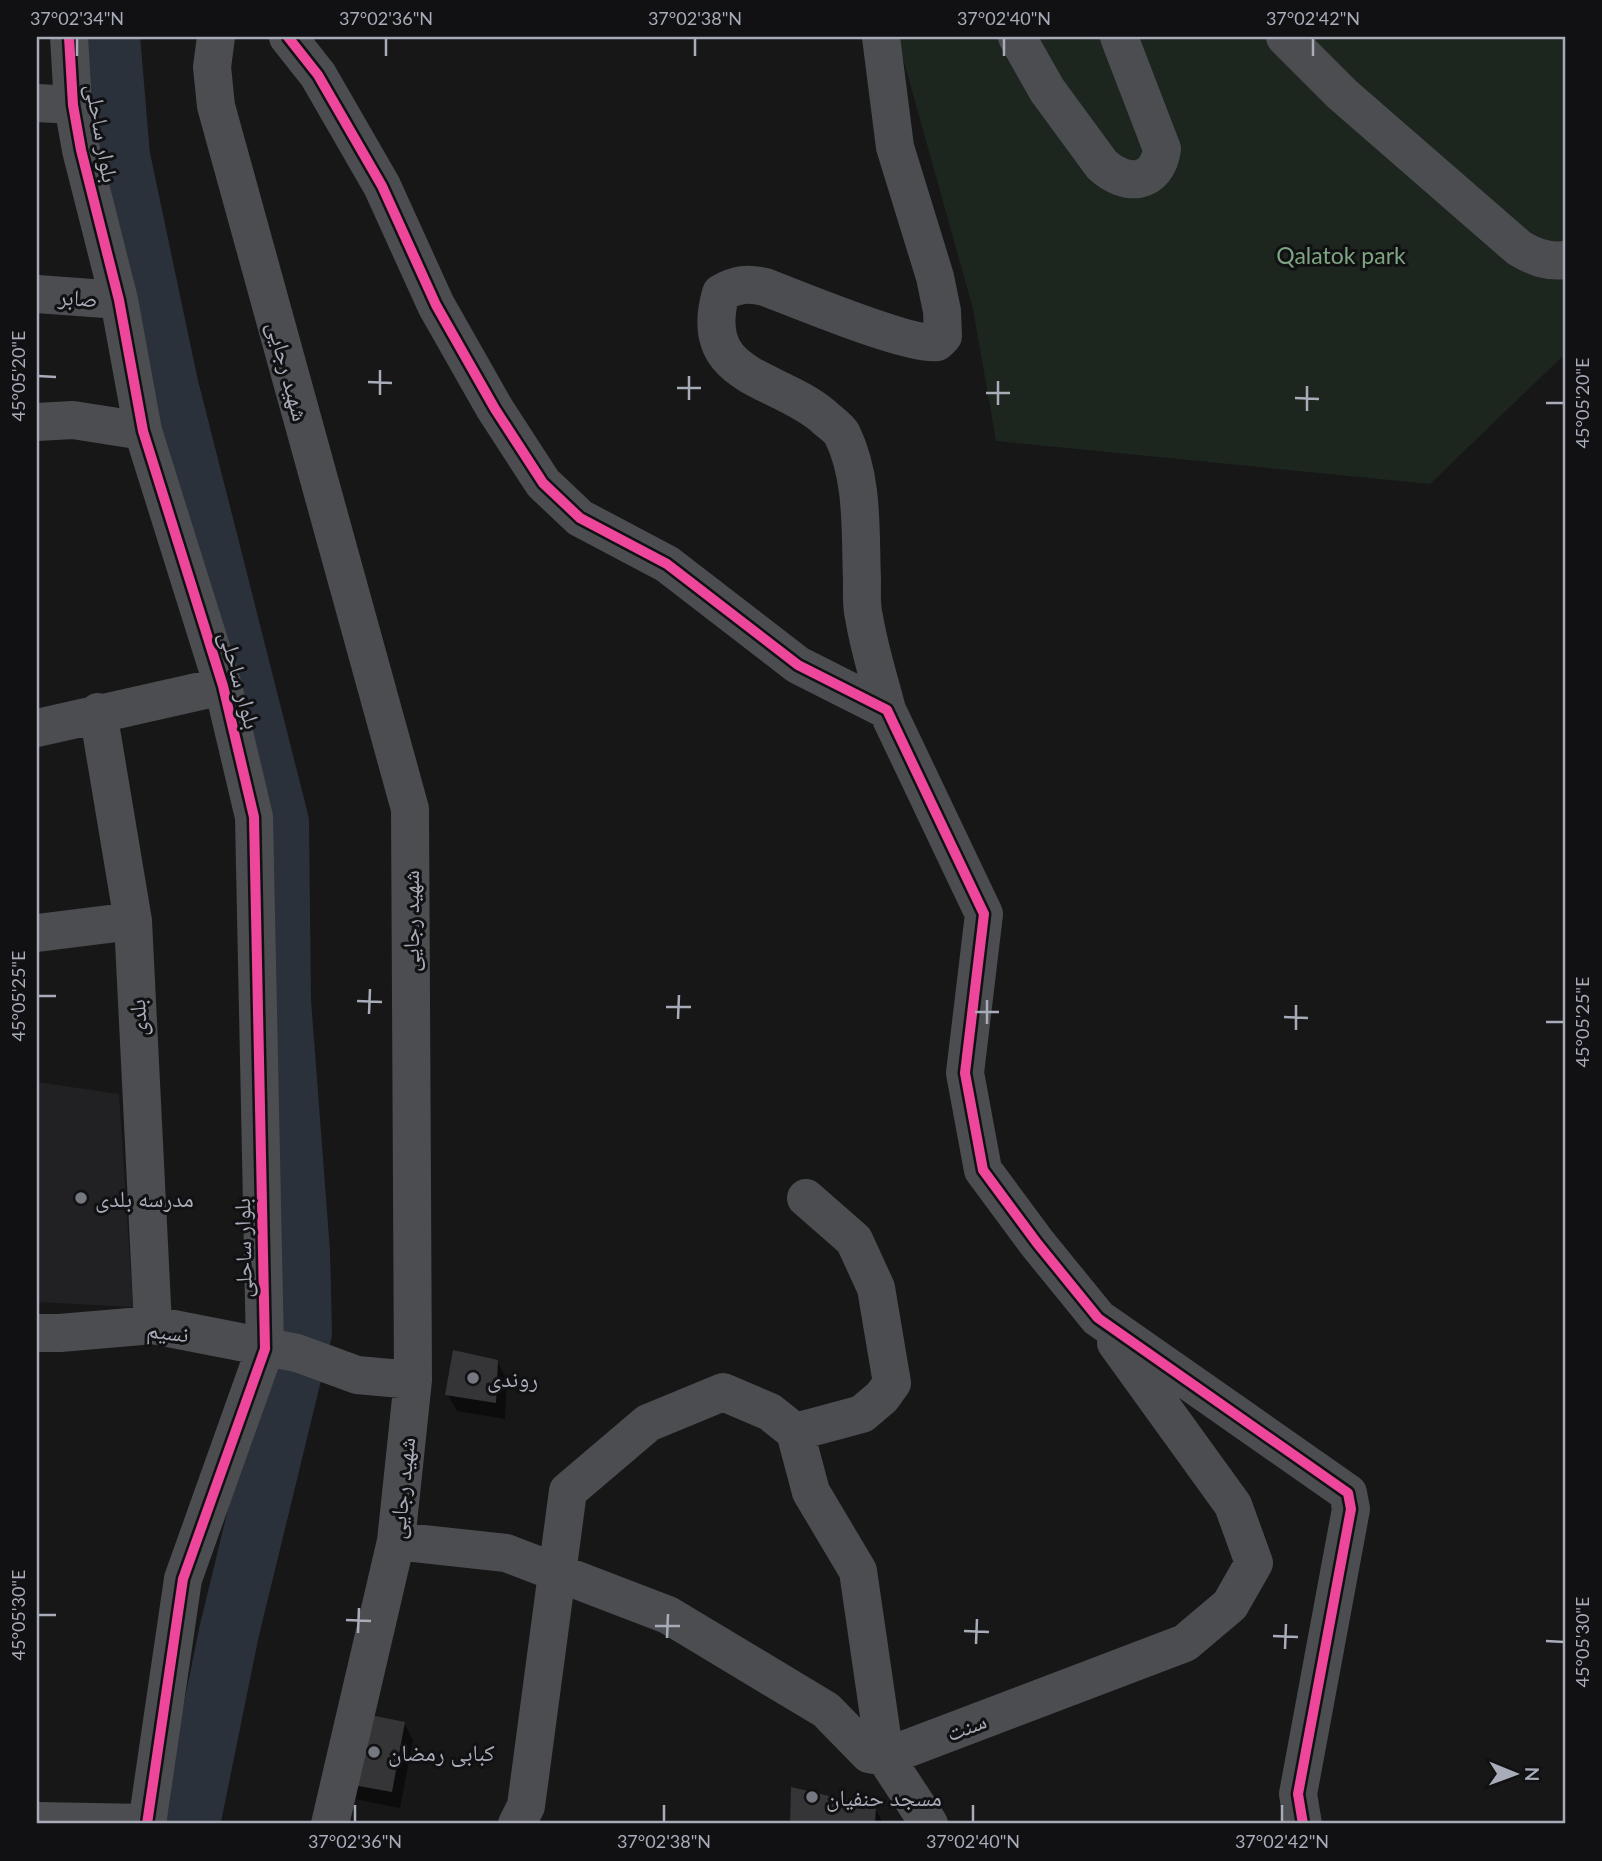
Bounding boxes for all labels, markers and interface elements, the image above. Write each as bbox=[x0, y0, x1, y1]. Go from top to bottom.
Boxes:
text: 37°02'34"N bbox=[30, 7, 124, 29]
text: 37°02'36"N bbox=[339, 7, 433, 29]
text: 37°02'38"N bbox=[648, 7, 742, 29]
text: 37°02'40"N bbox=[957, 7, 1051, 29]
text: 37°02'42"N bbox=[1266, 7, 1360, 29]
street label: بلوار ساحلی bbox=[80, 81, 125, 185]
park label: Qalatok park bbox=[1276, 241, 1406, 269]
street label: صابر bbox=[56, 282, 99, 313]
street label: شهید رجایی bbox=[261, 318, 316, 424]
text: 45°05'20"E bbox=[7, 331, 29, 421]
text: 45°05'20"E bbox=[1571, 358, 1593, 448]
street label: بلوار ساحلی bbox=[214, 628, 267, 732]
street label: شهید رجایی bbox=[396, 870, 425, 972]
text: 45°05'25"E bbox=[7, 951, 29, 1041]
text: 45°05'25"E bbox=[1571, 977, 1593, 1067]
street label: بلدی bbox=[122, 999, 153, 1037]
place label: مدرسه بلدی bbox=[95, 1184, 194, 1213]
marker: مدرسه بلدی bbox=[73, 1190, 89, 1206]
street label: بلوار ساحلی bbox=[227, 1198, 258, 1298]
street label: نسیم bbox=[145, 1315, 191, 1350]
place label: روندی bbox=[487, 1364, 538, 1393]
marker: روندی bbox=[465, 1370, 481, 1386]
street label: شهید رجایی bbox=[382, 1436, 421, 1540]
text: 45°05'30"E bbox=[7, 1570, 29, 1660]
text: 45°05'30"E bbox=[1571, 1597, 1593, 1687]
street label: سنت bbox=[942, 1706, 990, 1746]
place label: کبابی رمضان bbox=[388, 1738, 495, 1767]
north arrow bbox=[1480, 1738, 1550, 1808]
marker: کبابی رمضان bbox=[366, 1744, 382, 1760]
text: N bbox=[1521, 1767, 1544, 1782]
place label: مسجد حنفیان bbox=[826, 1783, 942, 1812]
marker: مسجد حنفیان bbox=[804, 1789, 820, 1805]
text: 37°02'36"N bbox=[308, 1830, 402, 1852]
text: 37°02'38"N bbox=[617, 1830, 711, 1852]
text: 37°02'40"N bbox=[926, 1830, 1020, 1852]
text: 37°02'42"N bbox=[1235, 1830, 1329, 1852]

